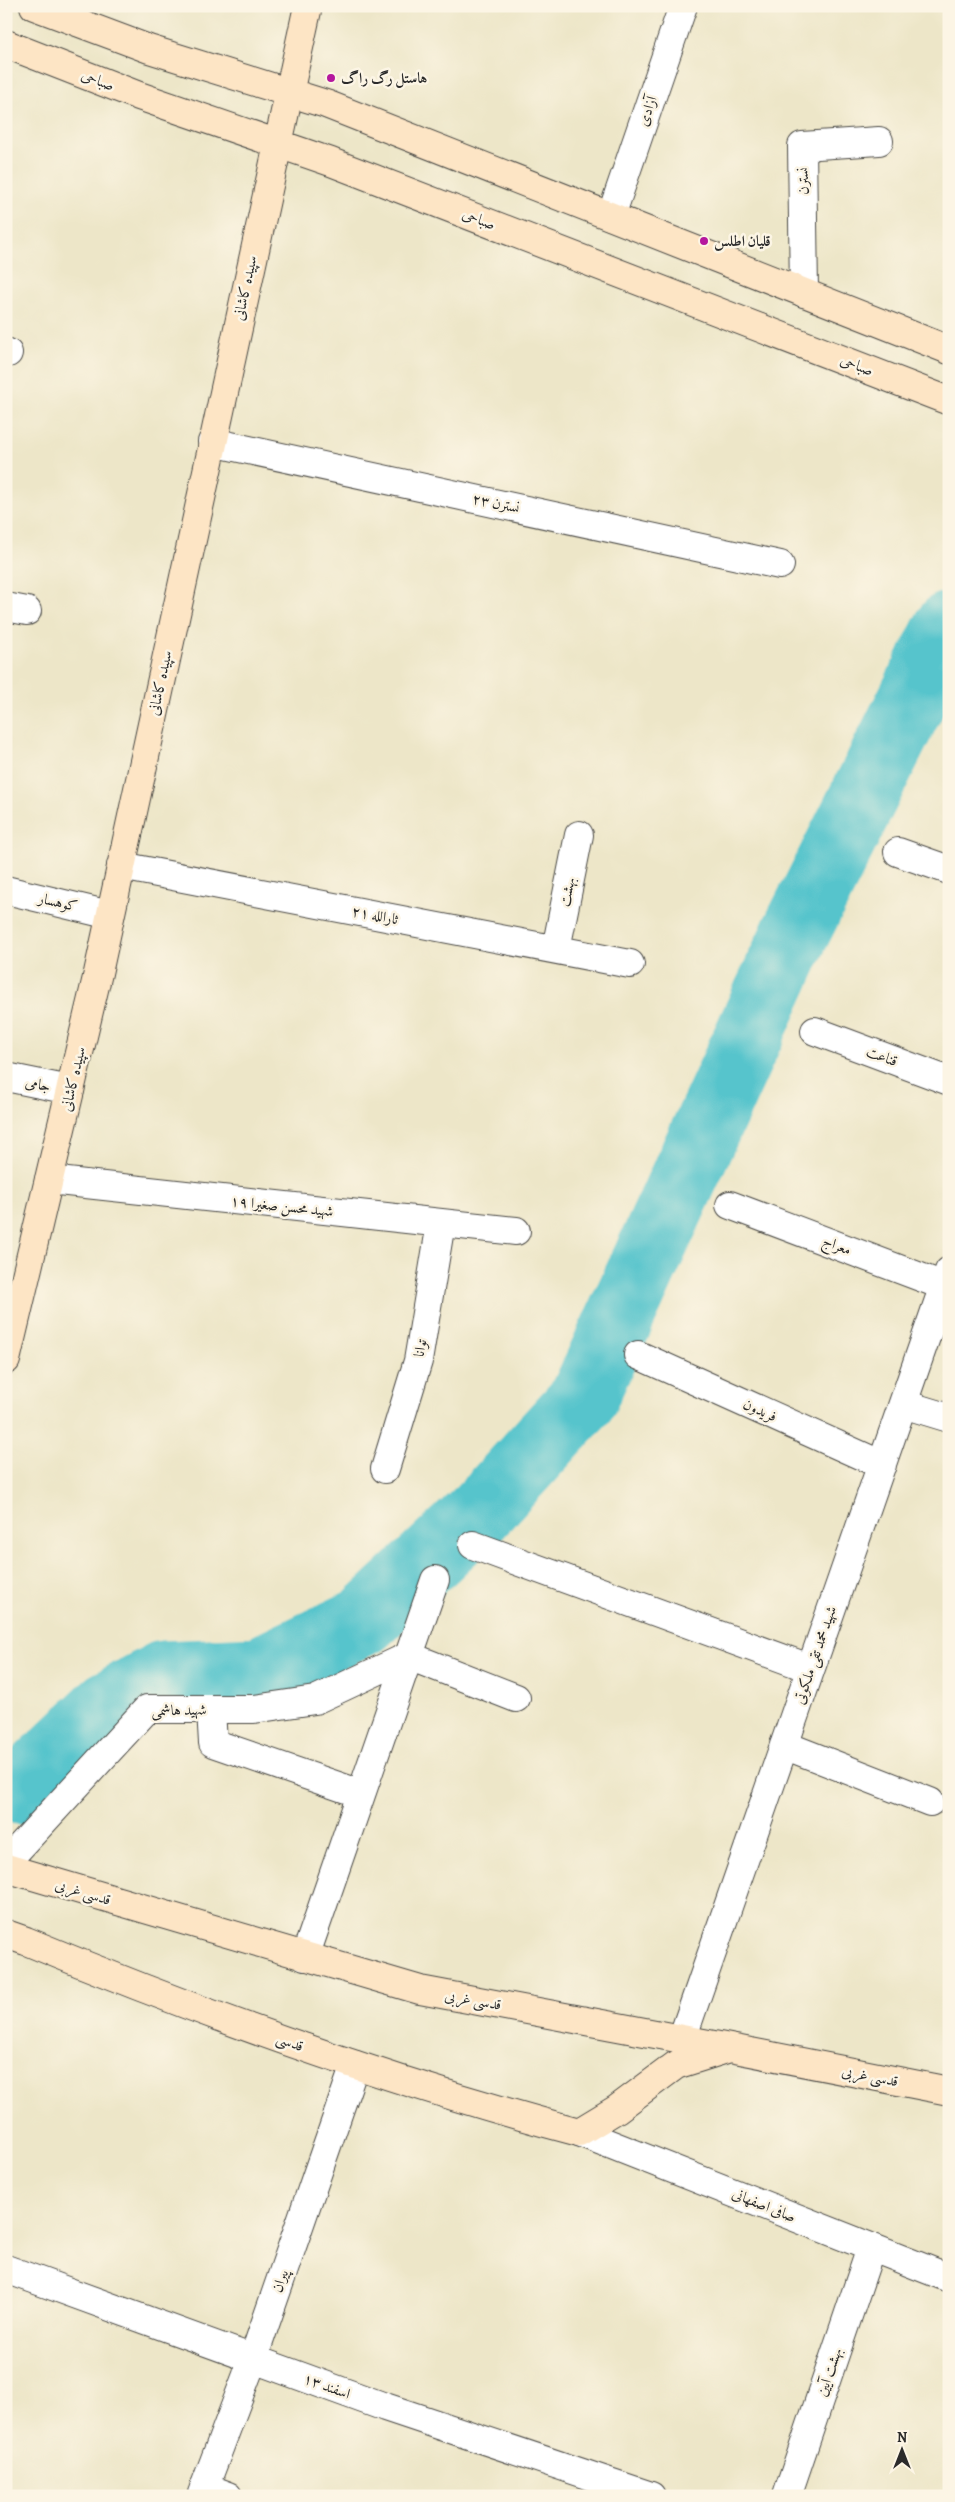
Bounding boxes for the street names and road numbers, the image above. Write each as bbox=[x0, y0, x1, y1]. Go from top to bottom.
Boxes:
street label: صباحی bbox=[79, 65, 117, 95]
street label: آزادی bbox=[633, 92, 662, 129]
street label: نسترن bbox=[793, 167, 813, 195]
street label: صباحی bbox=[460, 204, 498, 234]
street label: سپیده کاشانی bbox=[228, 254, 263, 323]
street label: صباحی bbox=[838, 350, 876, 380]
street label: نسترن ۲۳ bbox=[470, 488, 522, 518]
street label: سپیده کاشانی bbox=[143, 649, 178, 718]
street label: بهشت bbox=[554, 875, 580, 909]
street label: کوهسار bbox=[34, 887, 80, 916]
street label: ثارالله ۲۱ bbox=[350, 901, 400, 929]
street label: قناعت bbox=[864, 1041, 900, 1071]
street label: سپیده کاشانی bbox=[56, 1045, 91, 1114]
street label: جامی bbox=[24, 1072, 52, 1096]
street label: شهید محسن صغیرا ۱۹ bbox=[229, 1191, 335, 1221]
street label: معراج bbox=[819, 1230, 854, 1262]
street label: توانا bbox=[409, 1337, 431, 1358]
street label: فریدون bbox=[740, 1394, 780, 1426]
street label: شهید محمد تقی ملکوتی bbox=[789, 1603, 842, 1707]
street label: شهید هاشمی bbox=[151, 1700, 207, 1721]
street label: قدسی غربی bbox=[52, 1874, 113, 1911]
street label: قدسی غربی bbox=[443, 1985, 503, 2016]
street label: قدسی bbox=[273, 2028, 306, 2057]
street label: قدسی غربی bbox=[840, 2061, 900, 2092]
street label: صافی اصفهانی bbox=[729, 2183, 799, 2227]
street label: پیران bbox=[267, 2266, 295, 2295]
street label: بهشت آیین bbox=[811, 2345, 847, 2399]
street label: اسفند ۱۳ bbox=[301, 2368, 353, 2404]

